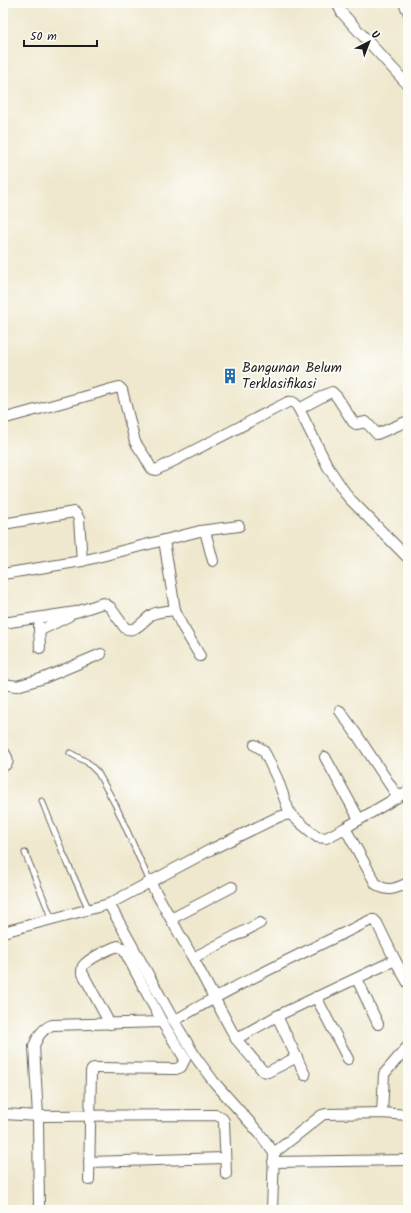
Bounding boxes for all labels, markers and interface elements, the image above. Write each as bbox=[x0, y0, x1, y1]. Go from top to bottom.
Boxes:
scale bar bbox=[24, 22, 97, 48]
north arrow bbox=[349, 22, 389, 62]
text: U bbox=[367, 26, 384, 44]
text: 50 m bbox=[30, 27, 57, 46]
place label: Bangunan Belum Terklasifikasi bbox=[242, 357, 342, 395]
building icon: Bangunan Belum Terklasifikasi bbox=[221, 367, 239, 385]

